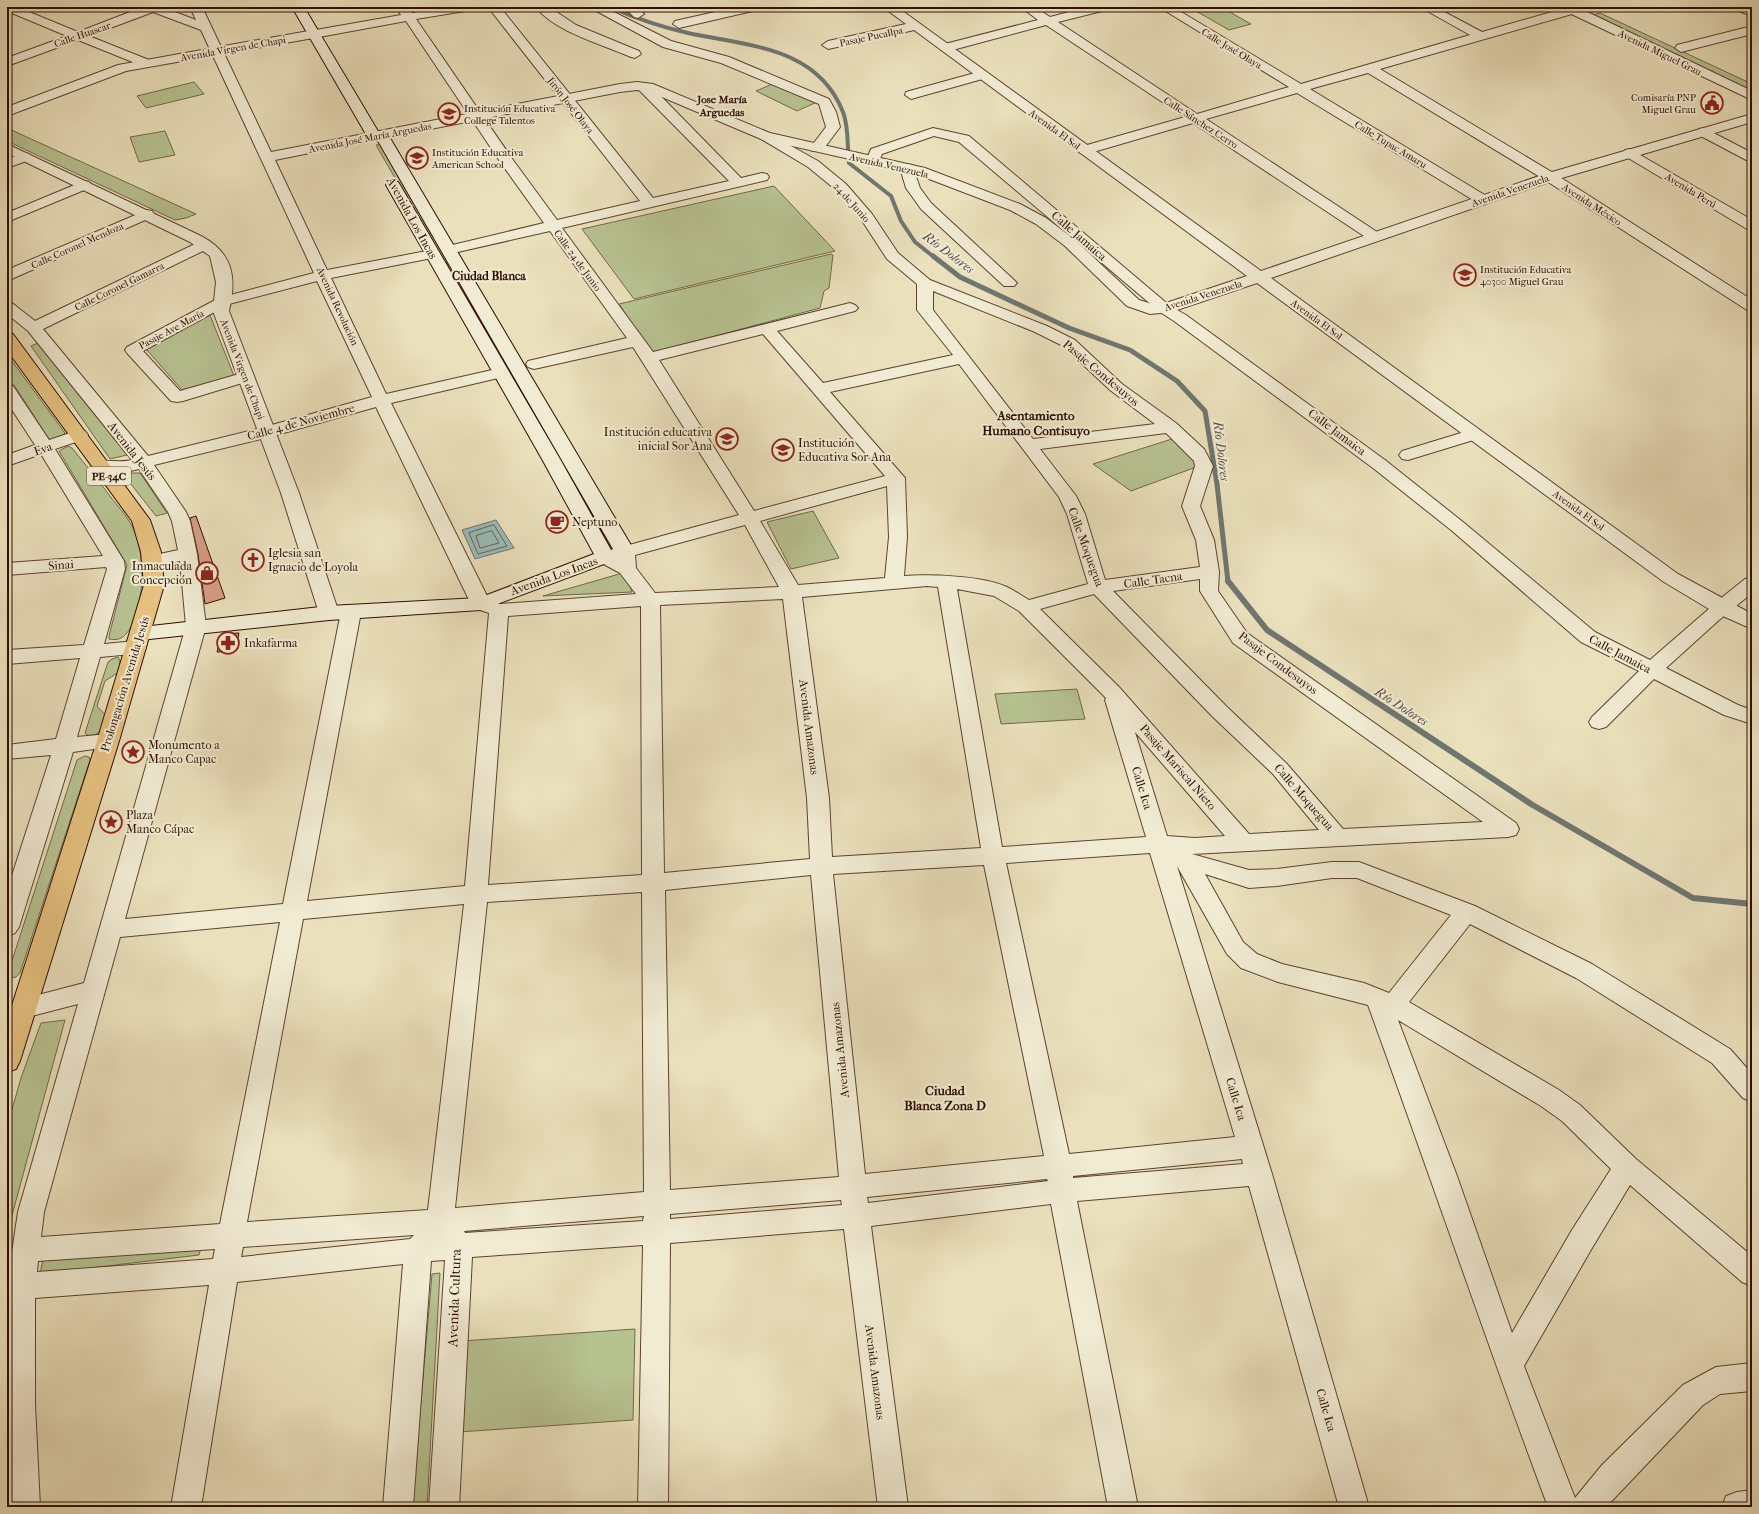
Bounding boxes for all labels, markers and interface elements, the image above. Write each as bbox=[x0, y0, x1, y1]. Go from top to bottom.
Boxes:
street label: Calle Huascar bbox=[52, 19, 113, 50]
street label: Pasaje Pucallpa bbox=[838, 24, 904, 50]
street label: Calle José Olaya bbox=[1199, 26, 1264, 72]
street label: Avenida Miguel Grau bbox=[1615, 27, 1704, 78]
street label: Avenida Virgen de Chapi bbox=[179, 34, 287, 64]
street label: Jirón José Olaya bbox=[544, 74, 596, 136]
public building icon: Comisaría PNP Miguel Grau bbox=[1699, 90, 1725, 116]
place label: Comisaría PNP Miguel Grau bbox=[1631, 92, 1696, 116]
district label: Jose María Arguedas bbox=[696, 93, 748, 119]
street label: Calle Sánchez Cerro bbox=[1161, 94, 1240, 151]
school or university icon: Institución Educativa College Talentos bbox=[436, 101, 462, 127]
place label: Institución Educativa College Talentos bbox=[464, 103, 556, 127]
street label: Avenida El Sol bbox=[1025, 106, 1083, 153]
street label: Calle Tupac Amaru bbox=[1352, 119, 1429, 171]
street label: Avenida José María Arguedas bbox=[307, 120, 433, 156]
school or university icon: Institución Educativa American School bbox=[404, 145, 430, 171]
place label: Institución Educativa American School bbox=[431, 147, 524, 171]
street label: Avenida Venezuela bbox=[847, 151, 930, 181]
street label: Avenida Perú bbox=[1662, 170, 1719, 211]
street label: Avenida Venezuela bbox=[1469, 172, 1551, 210]
street label: Avenida Los Incas bbox=[383, 174, 441, 262]
street label: 24 de Junio bbox=[830, 181, 872, 225]
street label: Avenida México bbox=[1559, 181, 1623, 229]
street label: Calle Jamaica bbox=[1049, 208, 1110, 264]
street label: Calle Coronel Mendoza bbox=[29, 220, 126, 272]
street label: Calle 24 de Junio bbox=[551, 228, 603, 293]
water label: Río Dolores bbox=[919, 228, 978, 277]
street label: Calle Coronel Gamarra bbox=[73, 260, 167, 314]
school or university icon: Institución Educativa 40300 Miguel Grau bbox=[1452, 262, 1478, 288]
street label: Avenida Revolución bbox=[313, 264, 361, 348]
place label: Institución Educativa 40300 Miguel Grau bbox=[1480, 264, 1572, 288]
district label: Ciudad Blanca bbox=[452, 269, 526, 283]
street label: Avenida Venezuela bbox=[1162, 278, 1244, 314]
street label: Avenida El Sol bbox=[1287, 296, 1345, 343]
street label: Pasaje Ave María bbox=[137, 307, 207, 352]
street label: Avenida Virgen de Chapi bbox=[217, 316, 267, 421]
street label: Pasaje Condesuyos bbox=[1060, 337, 1142, 409]
street label: Calle 4 de Noviembre bbox=[246, 401, 356, 443]
street label: Calle Jamaica bbox=[1306, 406, 1369, 458]
district label: Asentamiento Humano Contisuyo bbox=[982, 408, 1090, 439]
street label: Avenida Jesús bbox=[104, 418, 159, 483]
water label: Río Dolores bbox=[1210, 419, 1233, 483]
place label: Institución educativa inicial Sor Ana bbox=[604, 425, 712, 453]
school or university icon: Institución educativa inicial Sor Ana bbox=[714, 426, 740, 452]
place label: Institución Educativa Sor Ana bbox=[798, 436, 892, 464]
school or university icon: Institución Educativa Sor Ana bbox=[770, 437, 796, 463]
street label: Eva bbox=[32, 439, 54, 459]
road number: PE-34C bbox=[87, 467, 131, 485]
street label: Avenida El Sol bbox=[1549, 487, 1607, 534]
street label: Calle Moquegua bbox=[1065, 505, 1107, 589]
cafe icon: Neptuno bbox=[544, 509, 570, 535]
place label: Neptuno bbox=[572, 515, 617, 529]
place label: Iglesia san Ignacio de Loyola bbox=[268, 546, 359, 574]
church icon: Iglesia san Ignacio de Loyola bbox=[240, 547, 266, 573]
street label: Avenida Los Incas bbox=[508, 554, 600, 599]
street label: Sinai bbox=[48, 557, 75, 573]
place label: Inmaculada Concepción bbox=[132, 559, 192, 587]
shop icon: Inmaculada Concepción bbox=[194, 560, 220, 586]
street label: Calle Tacna bbox=[1123, 569, 1184, 591]
street label: Prolongación Avenida Jesús bbox=[98, 614, 152, 753]
street label: Pasaje Condesuyos bbox=[1236, 629, 1321, 698]
pharmacy icon: Inkafarma bbox=[215, 630, 241, 656]
street label: Calle Jamaica bbox=[1587, 632, 1654, 676]
place label: Inkafarma bbox=[244, 636, 298, 650]
street label: Avenida Amazonas bbox=[796, 678, 822, 776]
water label: Río Dolores bbox=[1372, 683, 1432, 730]
street label: Pasaje Mariscal Nieto bbox=[1137, 721, 1219, 813]
place label: Monumento a Manco Capac bbox=[148, 738, 220, 766]
place icon: Monumento a Manco Capac bbox=[120, 739, 146, 765]
street label: Calle Moquegua bbox=[1271, 761, 1337, 833]
street label: Calle Ica bbox=[1129, 765, 1155, 812]
place label: Plaza Manco Cápac bbox=[126, 808, 194, 836]
place icon: Plaza Manco Cápac bbox=[98, 809, 124, 835]
street label: Avenida Amazonas bbox=[828, 1001, 852, 1099]
street label: Calle Ica bbox=[1223, 1076, 1249, 1123]
district label: Ciudad Blanca Zona D bbox=[904, 1083, 986, 1113]
street label: Avenida Cultura bbox=[444, 1248, 465, 1348]
street label: Avenida Amazonas bbox=[862, 1323, 888, 1421]
street label: Calle Ica bbox=[1313, 1387, 1339, 1434]

